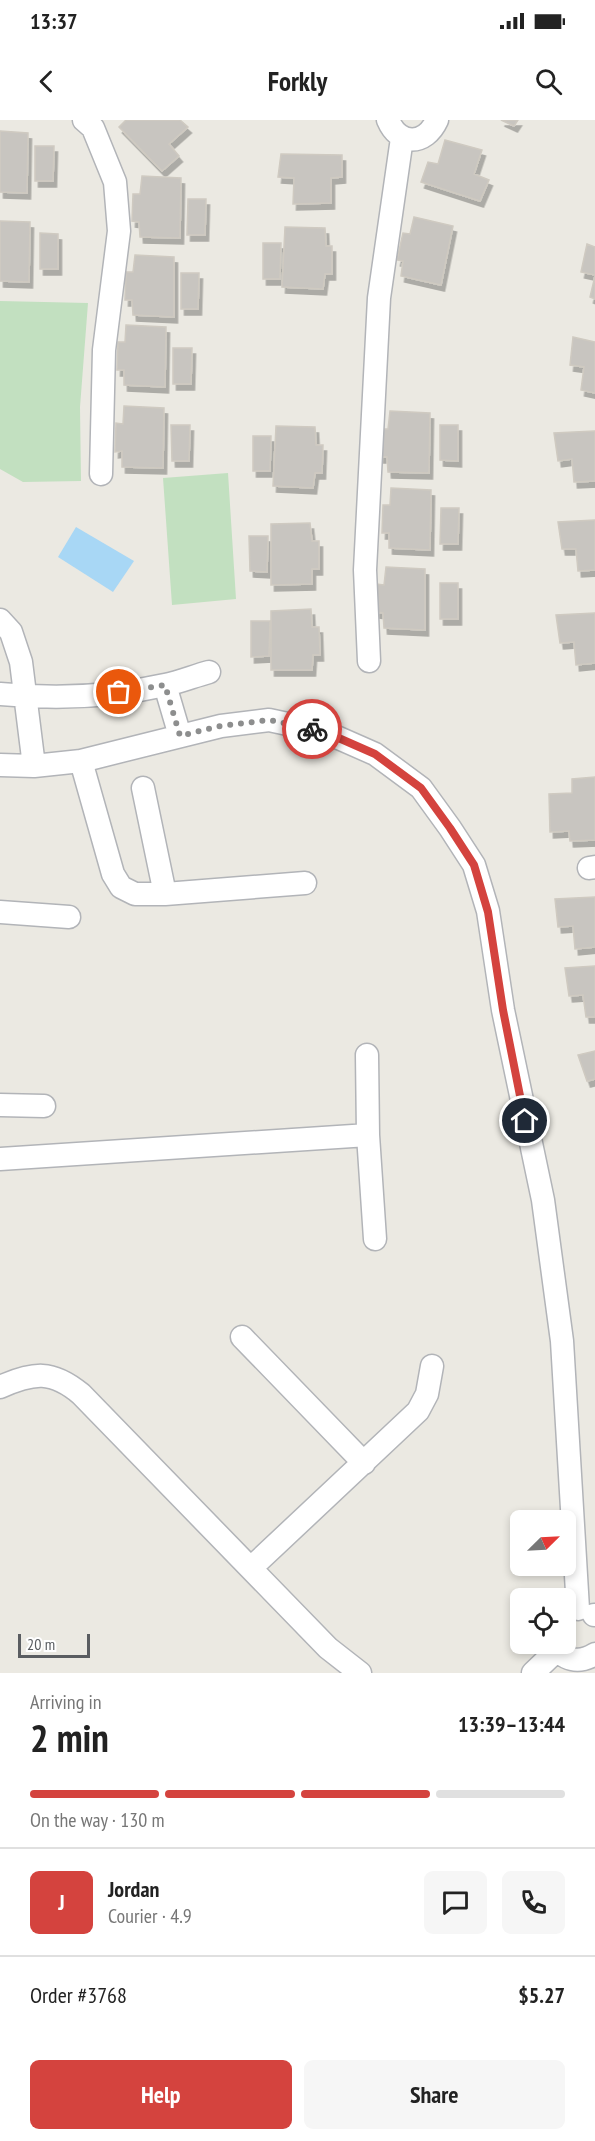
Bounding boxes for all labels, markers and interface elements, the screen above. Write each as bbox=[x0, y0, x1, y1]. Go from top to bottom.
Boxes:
text: 13:37 bbox=[30, 7, 78, 35]
text: Forkly bbox=[268, 64, 327, 98]
icon: back bbox=[30, 65, 63, 98]
icon: search bbox=[532, 65, 565, 98]
pin bbox=[93, 666, 144, 717]
icon: bag bbox=[102, 675, 135, 708]
courier bbox=[282, 699, 342, 759]
icon: bike bbox=[296, 713, 329, 746]
pin bbox=[499, 1095, 550, 1146]
icon: home bbox=[508, 1104, 541, 1137]
north arrow bbox=[510, 1510, 576, 1576]
map controls bbox=[510, 1510, 576, 1654]
button: locate bbox=[510, 1588, 576, 1654]
scale bar bbox=[18, 1631, 90, 1658]
text: 20 m bbox=[27, 1634, 55, 1654]
text: Arriving in bbox=[30, 1689, 102, 1715]
text: 13:39–13:44 bbox=[458, 1710, 565, 1738]
text: 2 min bbox=[30, 1712, 109, 1763]
text: On the way · 130 m bbox=[30, 1807, 165, 1833]
button: chat bbox=[424, 1871, 487, 1934]
button: phone bbox=[502, 1871, 565, 1934]
text: Jordan bbox=[108, 1875, 159, 1903]
text: J bbox=[58, 1888, 65, 1916]
text: Courier · 4.9 bbox=[108, 1903, 192, 1929]
text: Order #3768 bbox=[30, 1981, 127, 2009]
text: $5.27 bbox=[518, 1981, 565, 2009]
button: Help bbox=[30, 2060, 292, 2129]
button: Share bbox=[304, 2060, 565, 2129]

